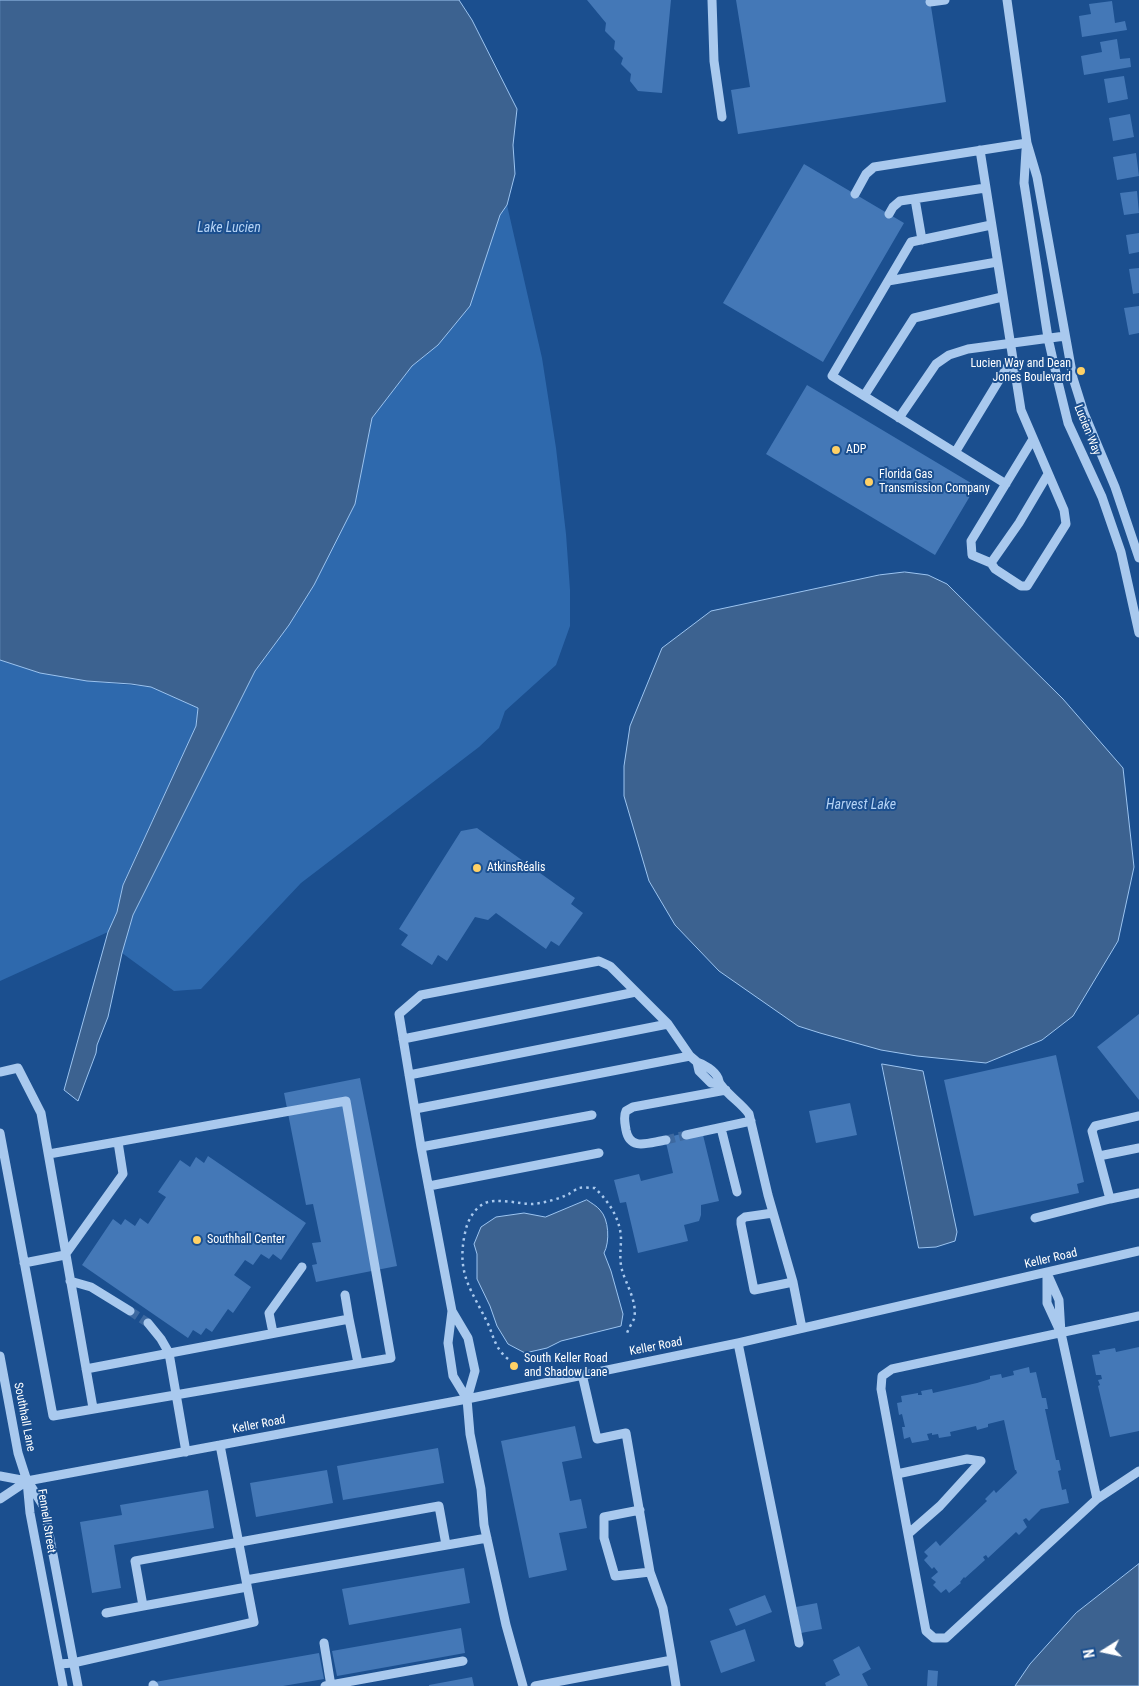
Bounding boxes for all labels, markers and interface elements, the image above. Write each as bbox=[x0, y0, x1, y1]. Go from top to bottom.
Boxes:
water label: Lake Lucien bbox=[197, 220, 261, 236]
place label: Lucien Way and Dean Jones Boulevard bbox=[971, 357, 1071, 385]
marker: Lucien Way and Dean Jones Boulevard bbox=[1075, 365, 1087, 377]
street label: Lucien Way bbox=[1070, 403, 1104, 457]
place label: ADP bbox=[846, 443, 866, 457]
marker: ADP bbox=[830, 444, 842, 456]
place label: Florida Gas Transmission Company bbox=[879, 468, 990, 496]
marker: Florida Gas Transmission Company bbox=[863, 476, 875, 488]
water label: Harvest Lake bbox=[826, 797, 896, 813]
place label: AtkinsRéalis bbox=[487, 861, 546, 875]
marker: AtkinsRéalis bbox=[471, 862, 483, 874]
place label: Southhall Center bbox=[207, 1233, 285, 1247]
marker: Southhall Center bbox=[191, 1234, 203, 1246]
street label: Keller Road bbox=[1023, 1246, 1079, 1272]
street label: Keller Road bbox=[628, 1335, 684, 1359]
place label: South Keller Road and Shadow Lane bbox=[524, 1352, 608, 1380]
marker: South Keller Road and Shadow Lane bbox=[508, 1360, 520, 1372]
street label: Southhall Lane bbox=[10, 1381, 38, 1453]
street label: Keller Road bbox=[231, 1413, 287, 1437]
street label: Fennell Street bbox=[34, 1488, 58, 1554]
north arrow bbox=[1079, 1626, 1129, 1676]
text: N bbox=[1081, 1648, 1098, 1659]

